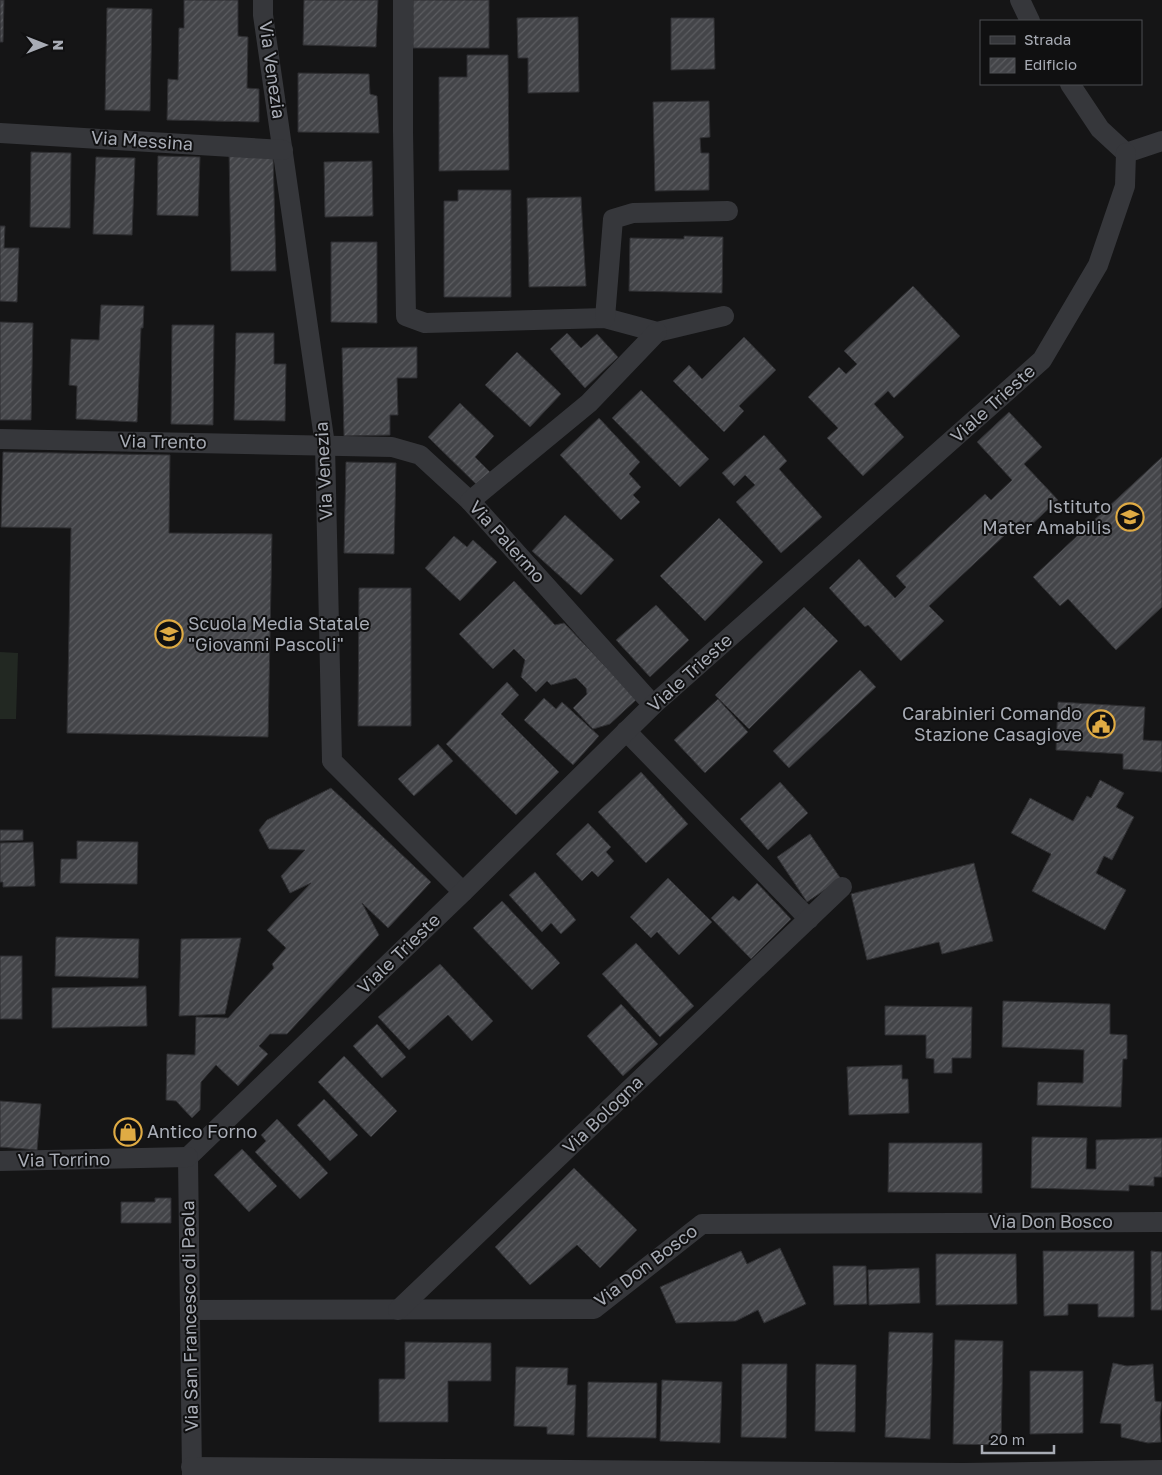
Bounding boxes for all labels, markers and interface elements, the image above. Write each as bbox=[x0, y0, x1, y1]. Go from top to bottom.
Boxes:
street label: Via Venezia bbox=[255, 19, 291, 120]
north arrow bbox=[20, 20, 70, 70]
legend bbox=[980, 20, 1142, 85]
text: Strada bbox=[1024, 30, 1071, 48]
text: N bbox=[50, 40, 67, 50]
text: Edificio bbox=[1024, 55, 1077, 73]
street label: Via Messina bbox=[90, 125, 194, 155]
street label: Viale Trieste bbox=[945, 359, 1039, 447]
street label: Via Venezia bbox=[309, 421, 337, 521]
street label: Via Trento bbox=[119, 429, 207, 453]
place label: Istituto Mater Amabilis bbox=[982, 495, 1111, 538]
street label: Via Palermo bbox=[465, 496, 550, 587]
school or university icon: Istituto Mater Amabilis bbox=[1115, 502, 1145, 532]
place label: Scuola Media Statale "Giovanni Pascoli" bbox=[188, 612, 370, 655]
school or university icon: Scuola Media Statale "Giovanni Pascoli" bbox=[154, 619, 184, 649]
street label: Viale Trieste bbox=[642, 628, 736, 716]
place label: Carabinieri Comando Stazione Casagiove bbox=[902, 702, 1082, 745]
public building icon: Carabinieri Comando Stazione Casagiove bbox=[1086, 709, 1116, 739]
street label: Viale Trieste bbox=[352, 908, 444, 998]
street label: Via Bologna bbox=[558, 1071, 647, 1158]
shop icon: Antico Forno bbox=[113, 1117, 143, 1147]
place label: Antico Forno bbox=[147, 1120, 257, 1142]
street label: Via Torrino bbox=[17, 1147, 110, 1171]
street label: Via San Francesco di Paola bbox=[176, 1200, 202, 1432]
street label: Via Don Bosco bbox=[989, 1210, 1113, 1232]
street label: Via Don Bosco bbox=[589, 1219, 701, 1311]
scale bar bbox=[982, 1422, 1054, 1454]
text: 20 m bbox=[990, 1430, 1025, 1448]

